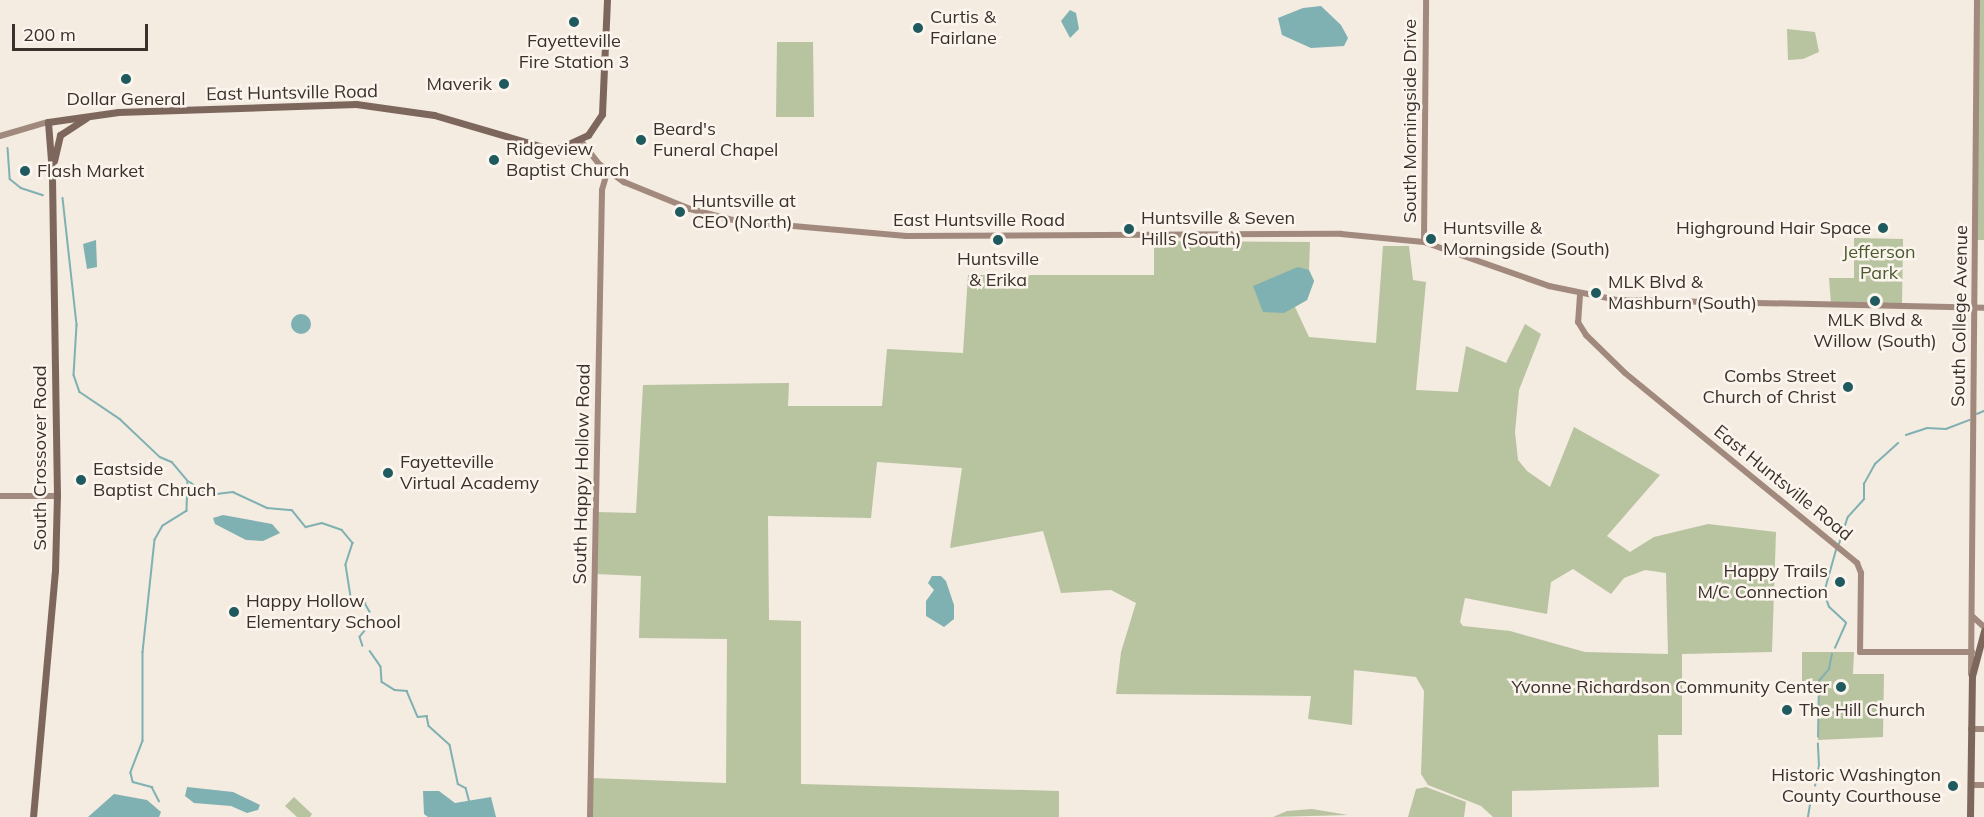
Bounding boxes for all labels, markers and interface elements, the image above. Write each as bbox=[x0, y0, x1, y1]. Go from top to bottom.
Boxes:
place label: Curtis & Fairlane bbox=[930, 7, 997, 50]
scale bar bbox=[15, 12, 152, 50]
marker: Fayetteville Fire Station 3 bbox=[567, 15, 581, 29]
street label: South Morningside Drive bbox=[1399, 19, 1421, 223]
marker: Curtis & Fairlane bbox=[911, 21, 925, 35]
text: 200 m bbox=[23, 23, 76, 46]
place label: Fayetteville Fire Station 3 bbox=[519, 31, 629, 74]
marker: Dollar General bbox=[119, 72, 133, 86]
place label: Maverik bbox=[427, 73, 492, 95]
marker: Maverik bbox=[497, 77, 511, 91]
street label: East Huntsville Road bbox=[206, 81, 378, 105]
place label: Dollar General bbox=[66, 88, 186, 110]
place label: Beard's Funeral Chapel bbox=[653, 119, 778, 162]
marker: Beard's Funeral Chapel bbox=[634, 133, 648, 147]
place label: Ridgeview Baptist Church bbox=[506, 139, 629, 182]
marker: Ridgeview Baptist Church bbox=[487, 153, 501, 167]
place label: Flash Market bbox=[37, 160, 144, 182]
marker: Flash Market bbox=[18, 164, 32, 178]
place label: Huntsville at CEO (North) bbox=[692, 191, 796, 234]
marker: Huntsville at CEO (North) bbox=[673, 205, 687, 219]
place label: Huntsville & Seven Hills (South) bbox=[1141, 208, 1295, 250]
street label: East Huntsville Road bbox=[893, 209, 1065, 231]
place label: Highground Hair Space bbox=[1676, 217, 1871, 239]
place label: Huntsville & Morningside (South) bbox=[1443, 218, 1610, 260]
marker: Highground Hair Space bbox=[1876, 221, 1890, 235]
marker: Huntsville & Seven Hills (South) bbox=[1122, 222, 1136, 236]
street label: South College Avenue bbox=[1948, 225, 1972, 407]
marker: Huntsville & Morningside (South) bbox=[1424, 232, 1438, 246]
marker: Huntsville & Erika bbox=[991, 233, 1005, 247]
park label: Jefferson Park bbox=[1842, 242, 1916, 284]
place label: Huntsville & Erika bbox=[957, 249, 1039, 292]
place label: MLK Blvd & Mashburn (South) bbox=[1608, 272, 1757, 314]
marker: MLK Blvd & Mashburn (South) bbox=[1589, 286, 1603, 300]
marker: MLK Blvd & Willow (South) bbox=[1868, 294, 1882, 308]
place label: MLK Blvd & Willow (South) bbox=[1813, 310, 1937, 352]
street label: South Happy Hollow Road bbox=[569, 363, 595, 585]
street label: South Crossover Road bbox=[29, 365, 51, 551]
place label: Combs Street Church of Christ bbox=[1702, 366, 1836, 409]
marker: Combs Street Church of Christ bbox=[1841, 380, 1855, 394]
street label: East Huntsville Road bbox=[1709, 421, 1857, 545]
place label: Fayetteville Virtual Academy bbox=[400, 452, 539, 494]
place label: Eastside Baptist Chruch bbox=[93, 459, 216, 502]
marker: Fayetteville Virtual Academy bbox=[381, 466, 395, 480]
marker: Eastside Baptist Chruch bbox=[74, 473, 88, 487]
place label: Happy Trails M/C Connection bbox=[1697, 561, 1828, 604]
marker: Happy Trails M/C Connection bbox=[1833, 575, 1847, 589]
place label: Happy Hollow Elementary School bbox=[246, 591, 401, 634]
marker: Happy Hollow Elementary School bbox=[227, 605, 241, 619]
place label: Yvonne Richardson Community Center bbox=[1511, 676, 1829, 698]
marker: Yvonne Richardson Community Center bbox=[1834, 680, 1848, 694]
place label: The Hill Church bbox=[1799, 699, 1925, 721]
marker: The Hill Church bbox=[1780, 703, 1794, 717]
place label: Historic Washington County Courthouse bbox=[1771, 765, 1941, 808]
marker: Historic Washington County Courthouse bbox=[1946, 779, 1960, 793]

